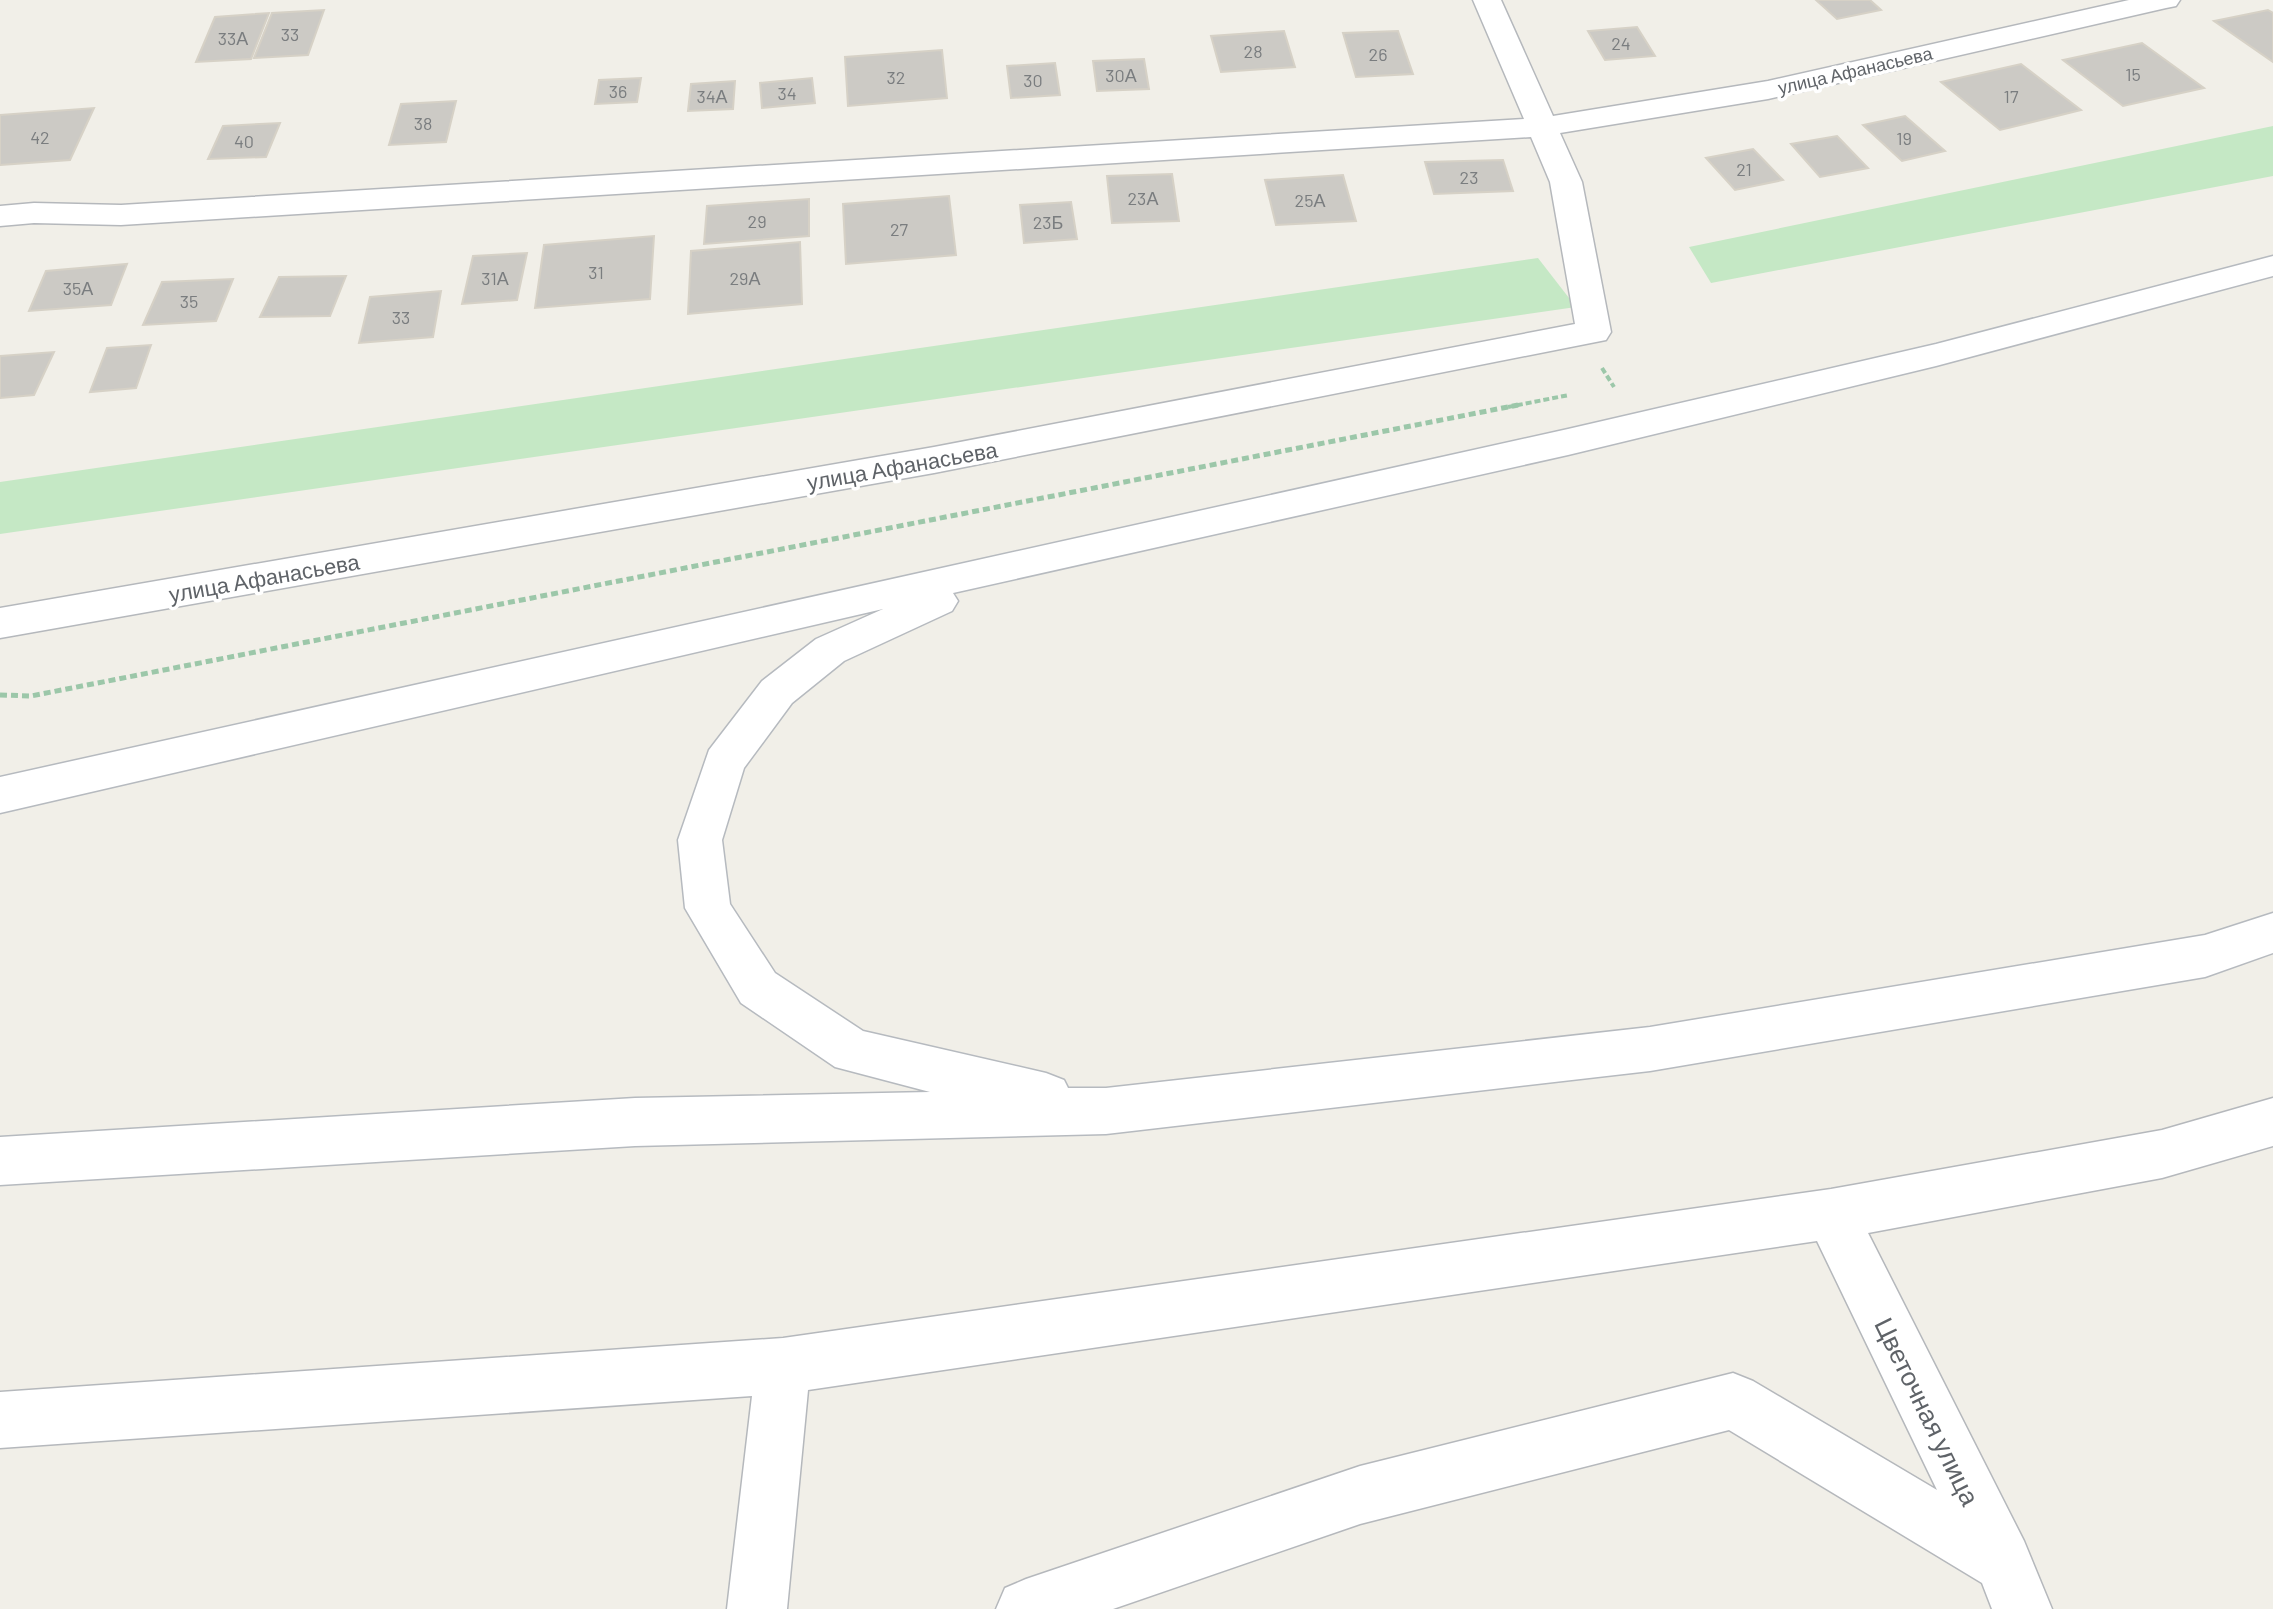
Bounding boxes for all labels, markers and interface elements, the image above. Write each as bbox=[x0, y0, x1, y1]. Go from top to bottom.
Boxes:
house number: 33 bbox=[281, 23, 299, 45]
house number: 33А bbox=[218, 27, 248, 49]
house number: 24 bbox=[1611, 32, 1631, 54]
house number: 28 bbox=[1243, 40, 1263, 62]
street label: улица Афанасьева bbox=[1776, 41, 1935, 98]
house number: 26 bbox=[1369, 43, 1387, 65]
house number: 15 bbox=[2125, 63, 2141, 85]
house number: 30А bbox=[1105, 64, 1137, 86]
house number: 32 bbox=[887, 66, 905, 88]
house number: 30 bbox=[1023, 69, 1043, 91]
house number: 36 bbox=[609, 80, 627, 102]
house number: 34 bbox=[777, 82, 797, 104]
house number: 34А bbox=[696, 85, 728, 107]
house number: 17 bbox=[2004, 85, 2019, 107]
house number: 38 bbox=[414, 112, 432, 134]
house number: 42 bbox=[30, 126, 50, 148]
house number: 19 bbox=[1896, 127, 1912, 149]
house number: 40 bbox=[234, 130, 254, 152]
house number: 21 bbox=[1736, 158, 1752, 180]
house number: 23 bbox=[1460, 166, 1478, 188]
house number: 23А bbox=[1128, 187, 1158, 209]
house number: 25А bbox=[1295, 189, 1325, 211]
house number: 29 bbox=[747, 210, 767, 232]
house number: 23Б bbox=[1033, 211, 1063, 233]
house number: 27 bbox=[890, 218, 909, 240]
house number: 31 bbox=[588, 261, 604, 283]
house number: 31А bbox=[481, 267, 509, 289]
house number: 29А bbox=[729, 267, 761, 289]
house number: 35А bbox=[63, 277, 93, 299]
house number: 35 bbox=[180, 290, 198, 312]
house number: 33 bbox=[392, 306, 410, 328]
street label: улица Афанасьева bbox=[805, 435, 1000, 496]
street label: улица Афанасьева bbox=[167, 547, 362, 608]
street label: Цветочная улица bbox=[1869, 1312, 1987, 1510]

